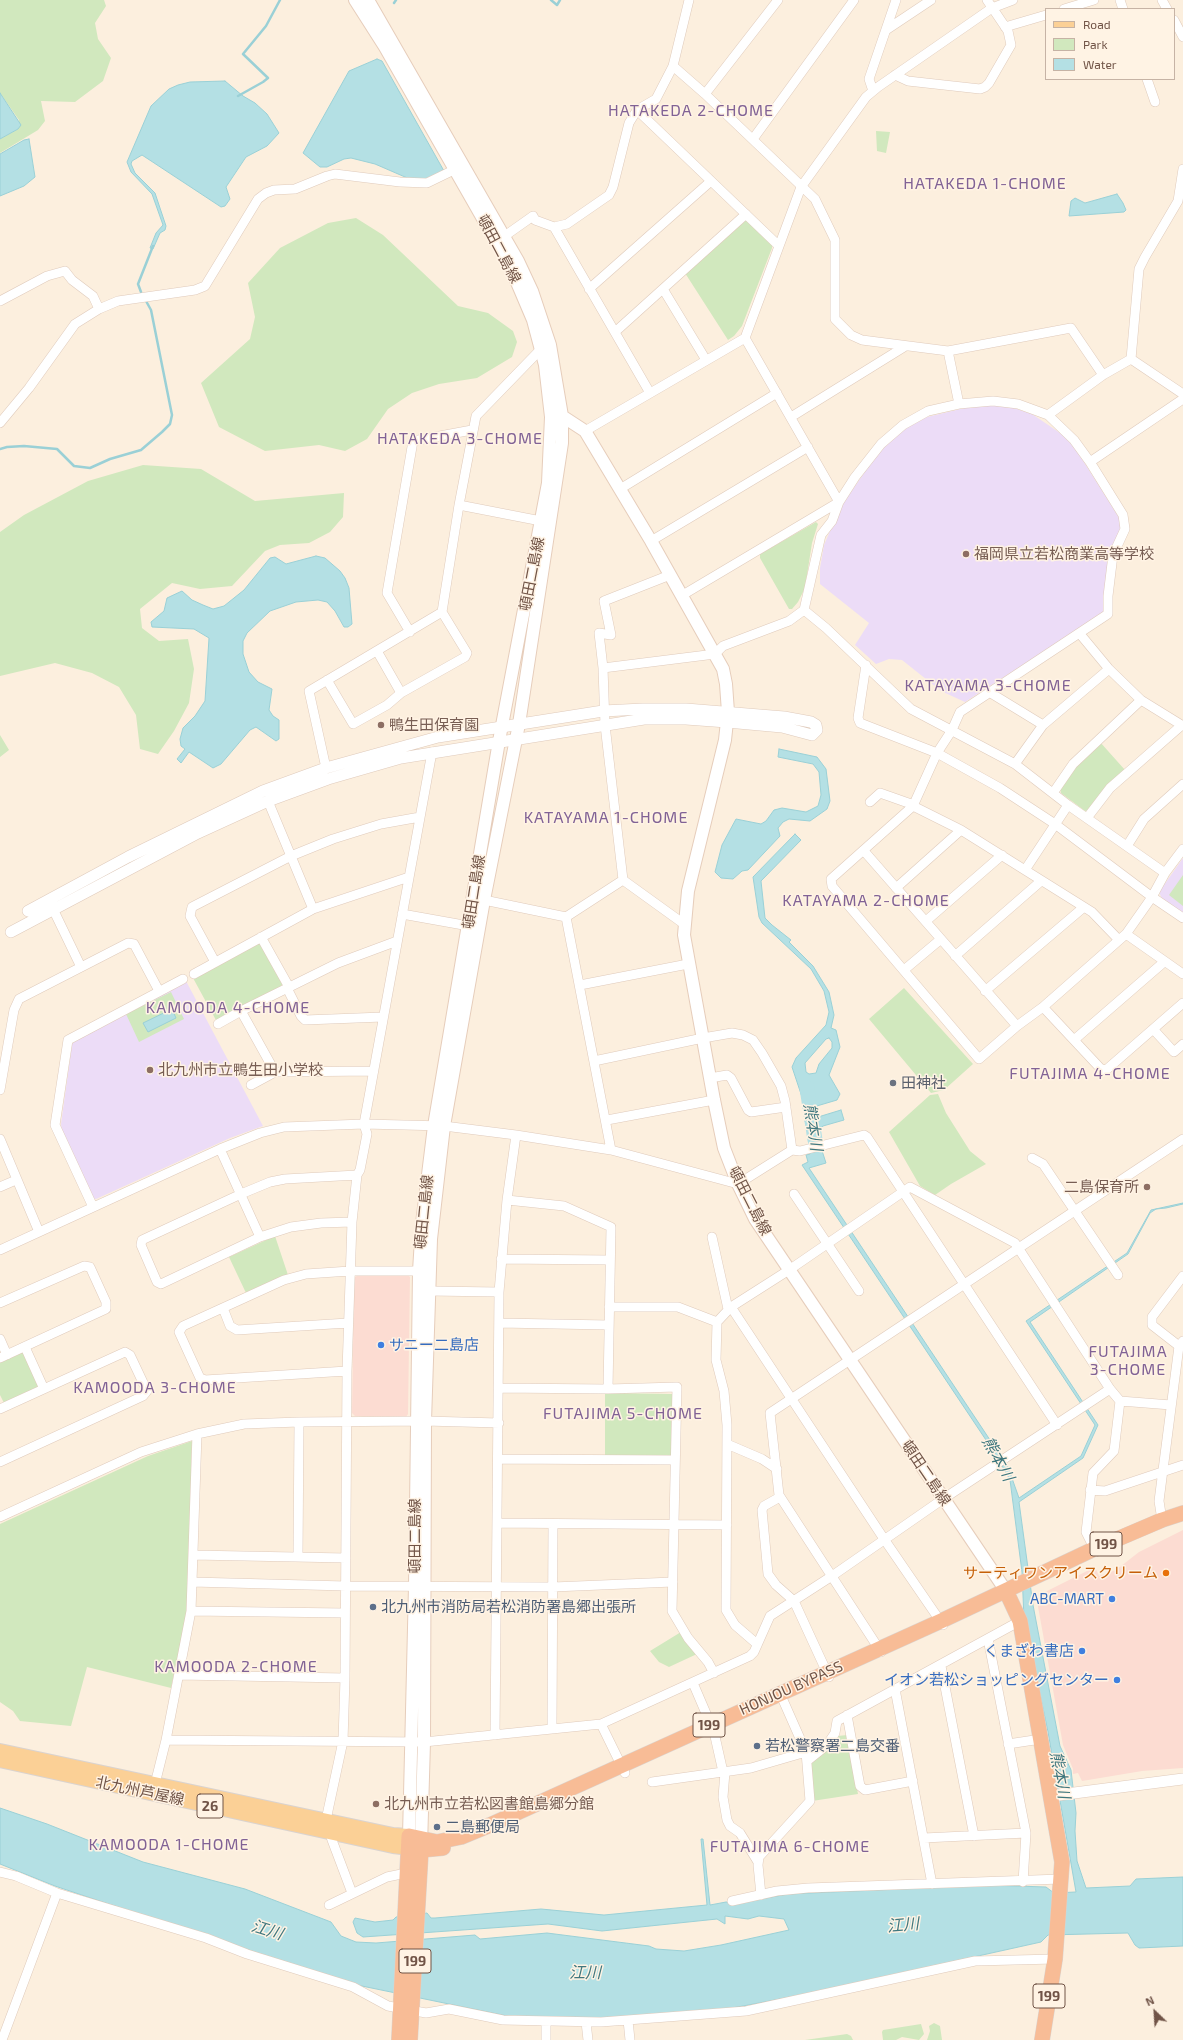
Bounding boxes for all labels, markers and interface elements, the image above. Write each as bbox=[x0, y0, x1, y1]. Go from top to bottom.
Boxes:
legend bbox=[1045, 8, 1175, 80]
text: Road bbox=[1083, 17, 1111, 31]
text: Park bbox=[1083, 37, 1108, 51]
text: Water bbox=[1083, 57, 1117, 71]
district label: HATAKEDA 2-CHOME bbox=[608, 101, 774, 121]
district label: HATAKEDA 1-CHOME bbox=[903, 174, 1067, 194]
street label: 頓田二島線 bbox=[473, 212, 525, 286]
district label: HATAKEDA 3-CHOME bbox=[377, 429, 543, 449]
street label: 頓田二島線 bbox=[516, 535, 548, 613]
place label: 福岡県立若松商業高等学校 bbox=[974, 545, 1154, 563]
marker: 福岡県立若松商業高等学校 bbox=[961, 549, 971, 559]
district label: KATAYAMA 3-CHOME bbox=[904, 676, 1072, 696]
place label: 鴨生田保育園 bbox=[389, 716, 479, 734]
marker: 鴨生田保育園 bbox=[376, 720, 386, 730]
district label: KATAYAMA 1-CHOME bbox=[524, 808, 688, 828]
street label: 頓田二島線 bbox=[459, 854, 489, 930]
district label: KATAYAMA 2-CHOME bbox=[782, 891, 950, 911]
district label: KAMOODA 4-CHOME bbox=[146, 998, 310, 1018]
place label: 北九州市立鴨生田小学校 bbox=[158, 1061, 323, 1079]
district label: FUTAJIMA 4-CHOME bbox=[1009, 1064, 1171, 1084]
marker: 北九州市立鴨生田小学校 bbox=[145, 1065, 155, 1075]
place label: 田神社 bbox=[901, 1074, 946, 1092]
marker: 田神社 bbox=[888, 1078, 898, 1088]
water label: 熊本川 bbox=[800, 1102, 826, 1152]
street label: 頓田二島線 bbox=[725, 1164, 775, 1238]
street label: 頓田二島線 bbox=[411, 1174, 437, 1250]
place label: 二島保育所 bbox=[1064, 1178, 1139, 1196]
marker: 二島保育所 bbox=[1142, 1182, 1152, 1192]
place label: サニー二島店 bbox=[389, 1336, 479, 1354]
marker: サニー二島店 bbox=[376, 1340, 386, 1350]
district label: FUTAJIMA 3-CHOME bbox=[1088, 1342, 1168, 1380]
district label: KAMOODA 3-CHOME bbox=[73, 1378, 237, 1398]
district label: FUTAJIMA 5-CHOME bbox=[543, 1404, 703, 1424]
water label: 熊本川 bbox=[978, 1433, 1018, 1485]
street label: 頓田二島線 bbox=[898, 1437, 954, 1509]
street label: 頓田二島線 bbox=[406, 1499, 424, 1573]
road number: 199 bbox=[1090, 1532, 1122, 1556]
place label: サーティワンアイスクリーム bbox=[963, 1564, 1158, 1582]
marker: サーティワンアイスクリーム bbox=[1161, 1568, 1171, 1578]
place label: ABC-MART bbox=[1030, 1590, 1104, 1608]
marker: ABC-MART bbox=[1107, 1594, 1117, 1604]
place label: 北九州市消防局若松消防署島郷出張所 bbox=[381, 1598, 636, 1616]
marker: 北九州市消防局若松消防署島郷出張所 bbox=[368, 1602, 378, 1612]
place label: くまざわ書店 bbox=[984, 1642, 1074, 1660]
marker: くまざわ書店 bbox=[1077, 1646, 1087, 1656]
district label: KAMOODA 2-CHOME bbox=[154, 1657, 318, 1677]
street label: HONJOU BYPASS bbox=[737, 1657, 845, 1719]
place label: イオン若松ショッピングセンター bbox=[884, 1671, 1109, 1689]
marker: イオン若松ショッピングセンター bbox=[1112, 1675, 1122, 1685]
road number: 199 bbox=[693, 1713, 725, 1737]
place label: 若松警察署二島交番 bbox=[765, 1737, 900, 1755]
marker: 若松警察署二島交番 bbox=[752, 1741, 762, 1751]
water label: 熊本川 bbox=[1046, 1750, 1074, 1800]
street label: 北九州芦屋線 bbox=[94, 1773, 186, 1809]
road number: 26 bbox=[197, 1794, 223, 1818]
place label: 北九州市立若松図書館島郷分館 bbox=[384, 1795, 594, 1813]
marker: 北九州市立若松図書館島郷分館 bbox=[371, 1799, 381, 1809]
place label: 二島郵便局 bbox=[445, 1818, 520, 1836]
marker: 二島郵便局 bbox=[432, 1822, 442, 1832]
district label: KAMOODA 1-CHOME bbox=[89, 1835, 249, 1855]
district label: FUTAJIMA 6-CHOME bbox=[710, 1837, 870, 1857]
water label: 江川 bbox=[886, 1914, 920, 1936]
water label: 江川 bbox=[249, 1916, 285, 1944]
road number: 199 bbox=[399, 1949, 431, 1973]
water label: 江川 bbox=[569, 1963, 601, 1983]
road number: 199 bbox=[1033, 1984, 1065, 2008]
north arrow bbox=[1135, 1992, 1175, 2032]
text: N bbox=[1143, 1993, 1156, 2008]

